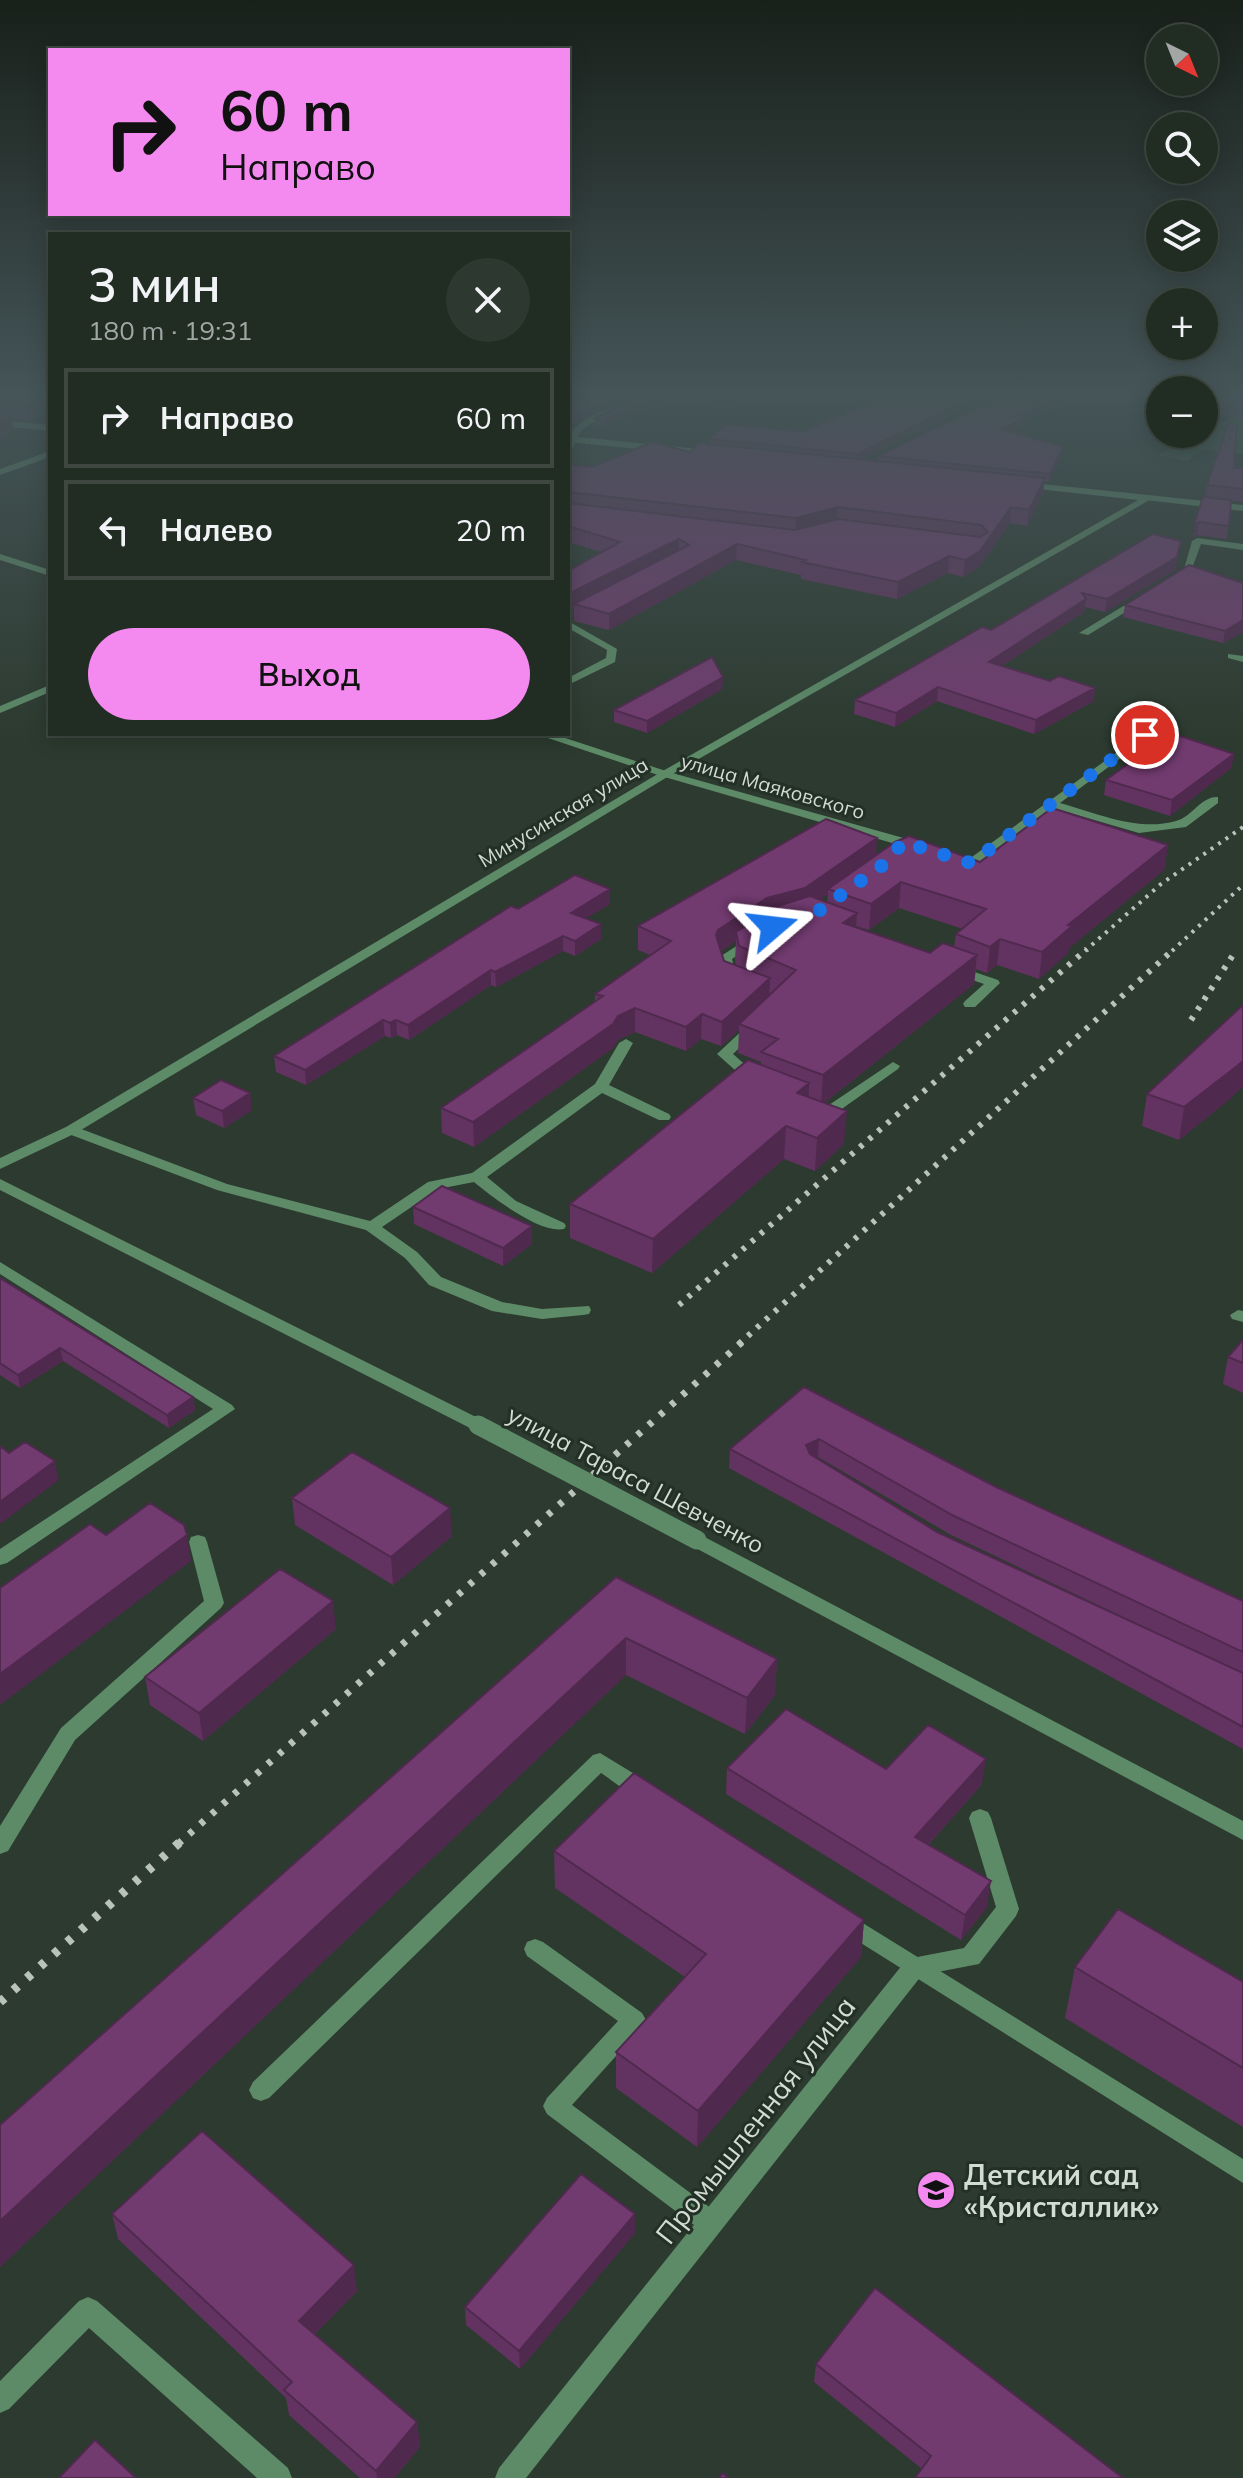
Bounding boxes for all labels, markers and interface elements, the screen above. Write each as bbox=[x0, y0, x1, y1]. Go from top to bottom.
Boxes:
north arrow bbox=[1146, 24, 1218, 96]
map controls bbox=[1146, 24, 1218, 448]
text: 60 m bbox=[220, 75, 353, 145]
icon: right bbox=[88, 80, 192, 184]
button: search bbox=[1146, 112, 1218, 184]
text: Направо bbox=[220, 144, 376, 189]
button: layers bbox=[1146, 200, 1218, 272]
text: 3 мин bbox=[88, 254, 221, 314]
button: close bbox=[446, 258, 530, 342]
button: + bbox=[1146, 288, 1218, 360]
text: 180 m · 19:31 bbox=[88, 314, 252, 347]
button: − bbox=[1146, 376, 1218, 448]
icon: right bbox=[92, 396, 136, 440]
text: Направо bbox=[160, 399, 294, 437]
text: 60 m bbox=[456, 399, 526, 437]
icon: left bbox=[92, 508, 136, 552]
text: Налево bbox=[160, 511, 273, 549]
text: 20 m bbox=[456, 511, 526, 549]
button: Выход bbox=[88, 628, 530, 720]
pin bbox=[1111, 701, 1179, 769]
icon: arrive bbox=[1123, 713, 1167, 757]
street label: улица Маяковского bbox=[678, 748, 868, 824]
street label: Минусинская улица bbox=[474, 752, 652, 872]
position arrow bbox=[731, 885, 815, 969]
street label: улица Тараса Шевченко bbox=[502, 1398, 770, 1560]
street label: Промышленная улица bbox=[648, 1989, 862, 2251]
place label: Детский сад «Кристаллик» bbox=[964, 2157, 1159, 2224]
school or university icon: Детский сад «Кристаллик» bbox=[915, 2169, 957, 2211]

